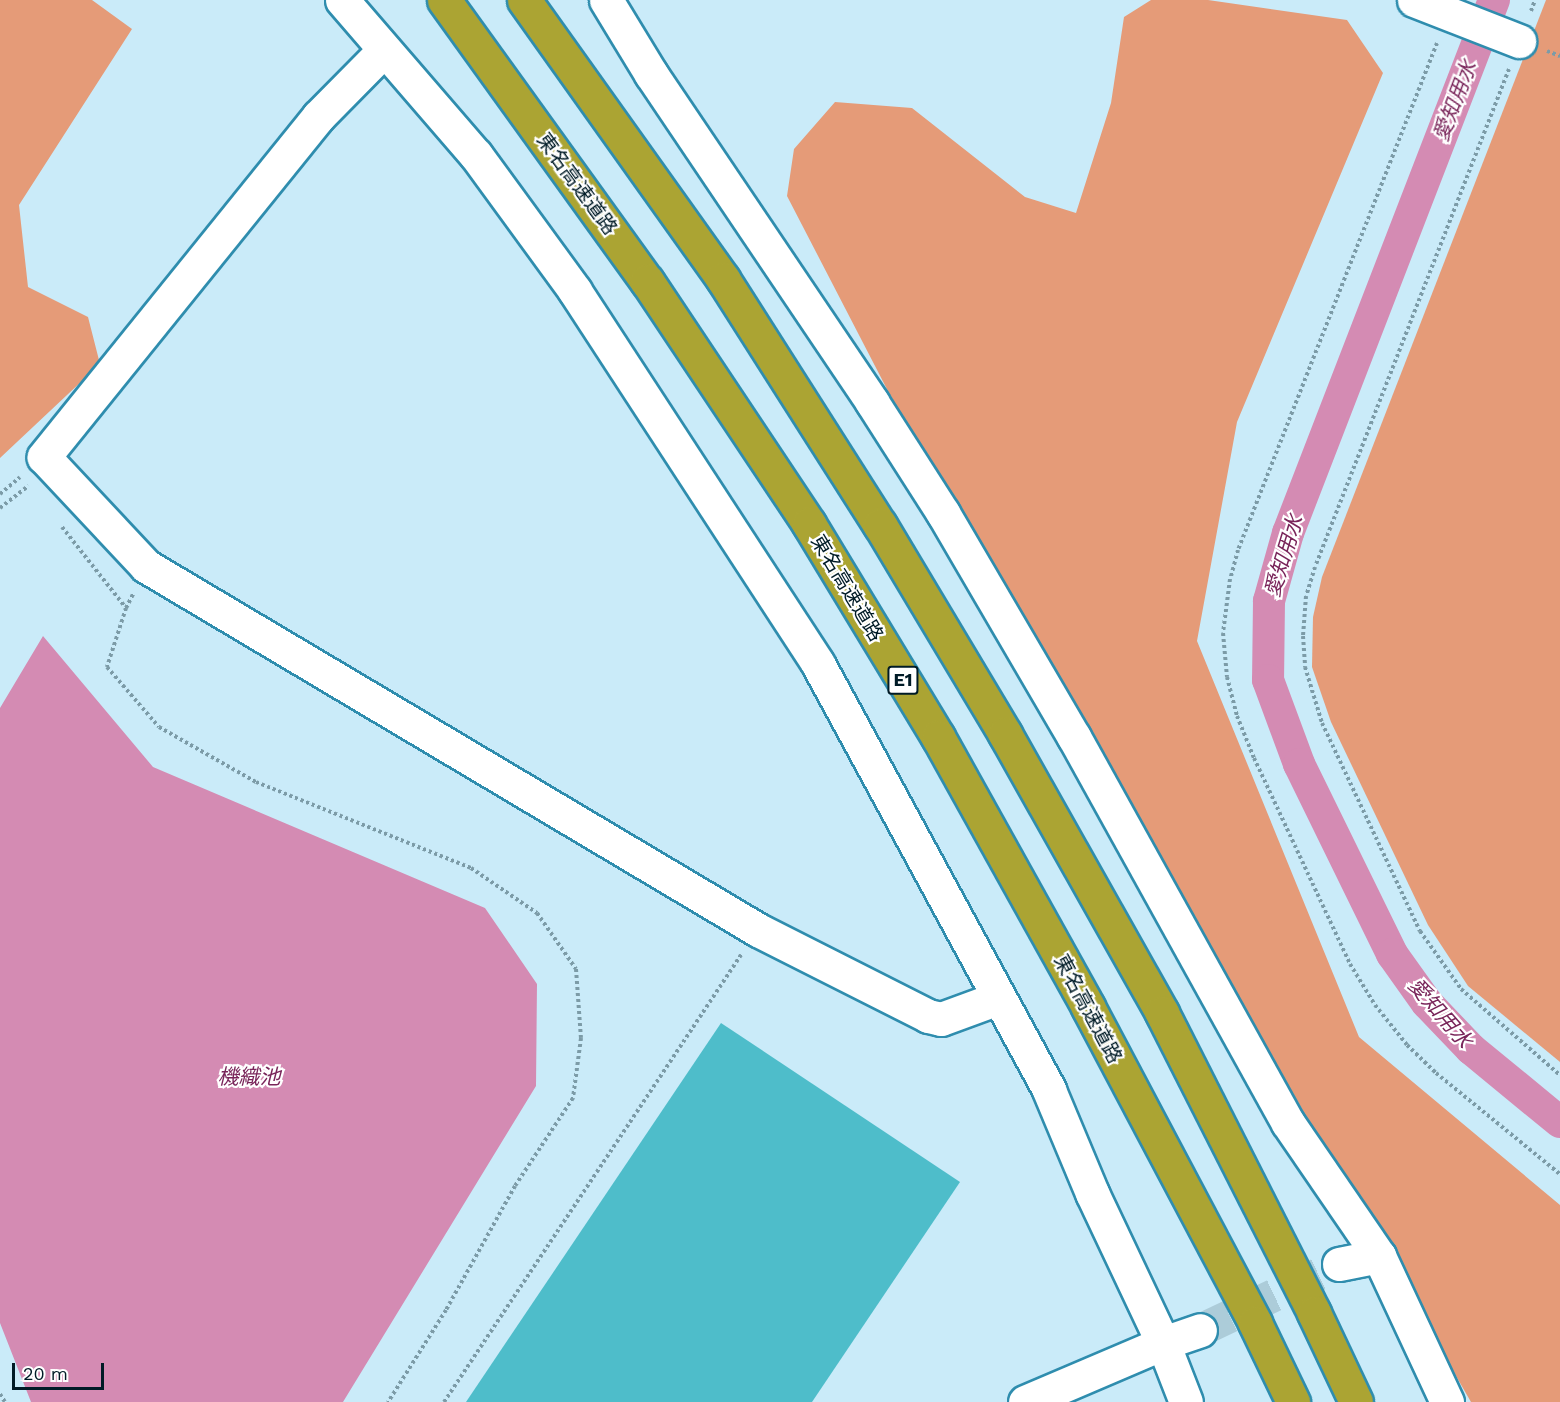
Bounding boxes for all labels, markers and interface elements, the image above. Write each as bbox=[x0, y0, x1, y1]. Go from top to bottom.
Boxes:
water label: 愛知用水 bbox=[1428, 57, 1482, 145]
street label: 東名高速道路 bbox=[532, 128, 622, 240]
water label: 愛知用水 bbox=[1260, 512, 1308, 600]
street label: 東名高速道路 bbox=[806, 530, 888, 646]
road number: E1 bbox=[886, 665, 920, 695]
street label: 東名高速道路 bbox=[1049, 950, 1127, 1068]
water label: 愛知用水 bbox=[1403, 973, 1477, 1053]
water label: 機織池 bbox=[218, 1064, 280, 1090]
scale bar bbox=[15, 1351, 106, 1389]
text: 20 m bbox=[23, 1363, 68, 1384]

